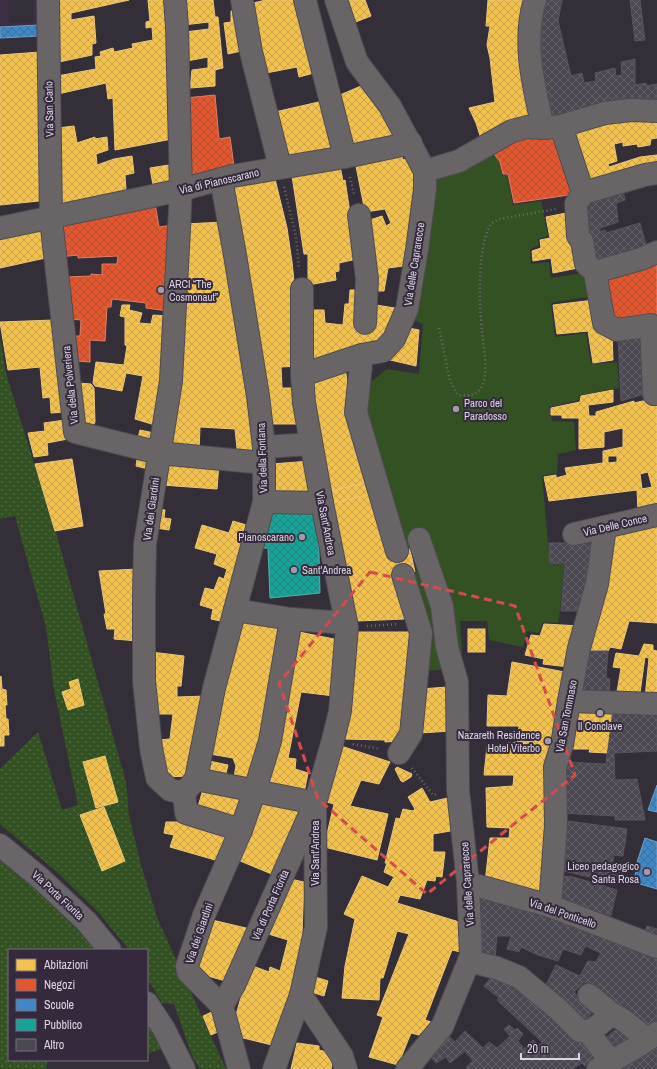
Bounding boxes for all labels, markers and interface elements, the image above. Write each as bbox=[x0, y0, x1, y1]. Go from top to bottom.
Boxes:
street label: Via San Carlo bbox=[42, 81, 56, 137]
street label: Via di Pianoscarano bbox=[178, 165, 260, 197]
street label: Via delle Caprarecce bbox=[401, 221, 427, 307]
place label: ARCI “The Cosmonaut” bbox=[168, 277, 218, 304]
marker: ARCI “The Cosmonaut” bbox=[156, 285, 166, 295]
street label: Via della Polveriera bbox=[59, 345, 81, 425]
place label: Parco del Paradosso bbox=[464, 396, 507, 423]
marker: Parco del Paradosso bbox=[451, 404, 461, 414]
street label: Via della Fontana bbox=[254, 423, 270, 493]
street label: Via dei Giardini bbox=[140, 477, 162, 541]
street label: Via Sant'Andrea bbox=[313, 490, 339, 556]
street label: Via Delle Conce bbox=[582, 511, 648, 539]
place label: Pianoscarano bbox=[238, 530, 294, 544]
marker: Pianoscarano bbox=[297, 532, 307, 542]
place label: Sant'Andrea bbox=[302, 563, 351, 577]
marker: Sant'Andrea bbox=[289, 565, 299, 575]
street label: Via San Tommaso bbox=[552, 679, 580, 753]
marker: Il Conclave bbox=[595, 708, 605, 718]
place label: Il Conclave bbox=[578, 719, 622, 733]
place label: Nazareth Residence Hotel Viterbo bbox=[458, 728, 540, 755]
marker: Nazareth Residence Hotel Viterbo bbox=[543, 736, 553, 746]
street label: Via Sant'Andrea bbox=[308, 820, 322, 886]
street label: Via delle Caprarecce bbox=[457, 842, 477, 926]
place label: Liceo pedagogico Santa Rosa bbox=[567, 859, 639, 886]
street label: Via Porta Fiorita bbox=[29, 867, 87, 923]
street label: Via di Porta Fiorita bbox=[248, 867, 292, 943]
marker: Liceo pedagogico Santa Rosa bbox=[642, 867, 652, 877]
street label: Via del Ponticello bbox=[528, 895, 598, 931]
street label: Via dei Giardini bbox=[182, 901, 216, 965]
legend bbox=[8, 949, 148, 1061]
text: Abitazioni bbox=[43, 957, 88, 973]
text: Negozi bbox=[44, 977, 75, 993]
text: Scuole bbox=[44, 997, 74, 1013]
text: Pubblico bbox=[44, 1017, 82, 1033]
scale bar bbox=[521, 1035, 579, 1061]
text: Altro bbox=[43, 1037, 64, 1053]
text: 20 m bbox=[527, 1041, 549, 1057]

